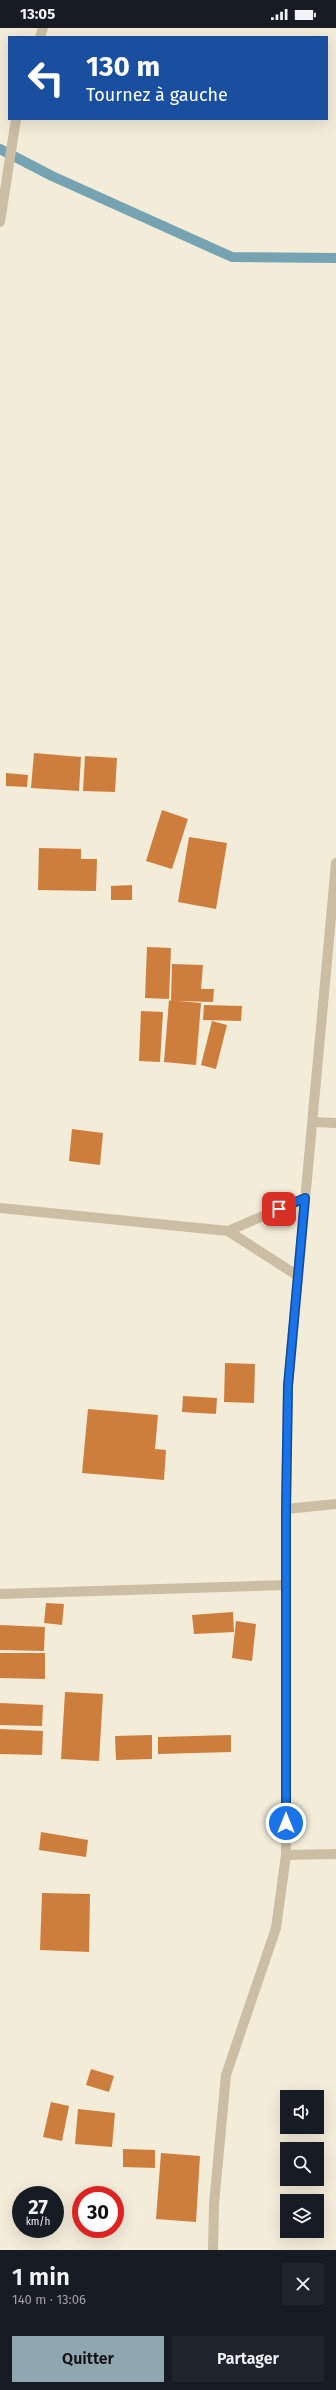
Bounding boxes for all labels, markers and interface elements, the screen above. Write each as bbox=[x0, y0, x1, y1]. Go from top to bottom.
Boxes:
text: 13:05 bbox=[20, 5, 55, 23]
text: 130 m bbox=[86, 50, 160, 83]
icon: left bbox=[20, 52, 72, 104]
text: Tournez à gauche bbox=[86, 84, 228, 106]
pin bbox=[262, 1192, 296, 1226]
icon: arrive bbox=[268, 1198, 290, 1220]
position arrow bbox=[265, 1802, 307, 1844]
map controls bbox=[280, 2090, 324, 2238]
button: sound bbox=[280, 2090, 324, 2134]
button: search bbox=[280, 2142, 324, 2186]
speed limit sign: 30 bbox=[72, 2186, 124, 2238]
button: layers bbox=[280, 2194, 324, 2238]
text: 27 bbox=[28, 2195, 48, 2219]
text: km/h bbox=[26, 2216, 50, 2228]
text: 1 min bbox=[12, 2263, 70, 2291]
button: close bbox=[282, 2263, 324, 2305]
text: 140 m · 13:06 bbox=[12, 2292, 86, 2307]
button: Quitter bbox=[12, 2336, 164, 2382]
button: Partager bbox=[172, 2336, 324, 2382]

